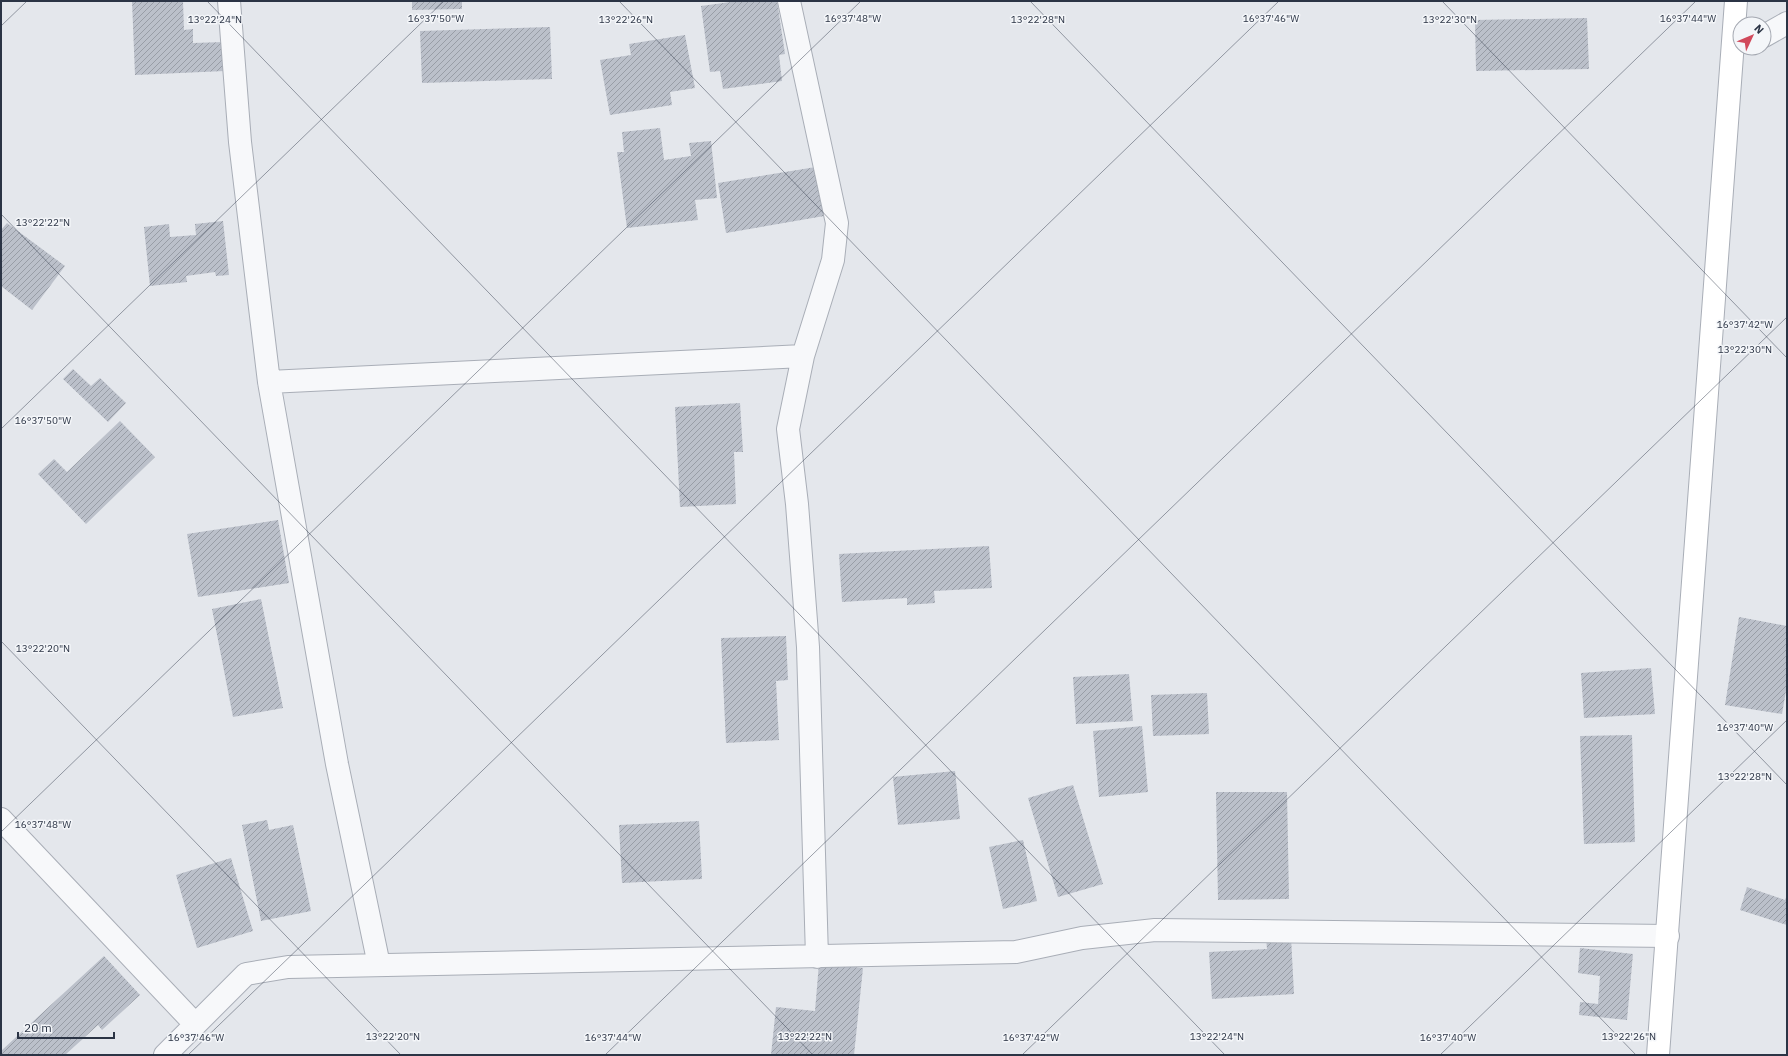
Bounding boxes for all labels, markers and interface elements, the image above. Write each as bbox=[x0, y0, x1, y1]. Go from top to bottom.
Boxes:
text: 16°37'50"W bbox=[408, 12, 464, 25]
text: 16°37'48"W bbox=[825, 12, 881, 25]
text: 16°37'46"W bbox=[1243, 12, 1299, 25]
text: 16°37'44"W bbox=[1660, 12, 1716, 25]
text: 13°22'24"N bbox=[188, 13, 242, 26]
text: 13°22'26"N bbox=[599, 13, 653, 26]
text: 13°22'28"N bbox=[1011, 13, 1065, 26]
text: 13°22'30"N bbox=[1423, 13, 1477, 26]
north arrow bbox=[1732, 16, 1772, 56]
text: N bbox=[1751, 21, 1767, 37]
text: 13°22'22"N bbox=[16, 216, 70, 229]
text: 16°37'42"W bbox=[1717, 318, 1773, 331]
text: 13°22'30"N bbox=[1718, 343, 1772, 356]
text: 16°37'50"W bbox=[15, 414, 71, 427]
text: 13°22'20"N bbox=[16, 642, 70, 655]
text: 16°37'40"W bbox=[1717, 721, 1773, 734]
text: 13°22'28"N bbox=[1718, 770, 1772, 783]
text: 16°37'48"W bbox=[15, 818, 71, 831]
scale bar bbox=[18, 1014, 114, 1040]
text: 20 m bbox=[24, 1020, 52, 1035]
text: 13°22'20"N bbox=[366, 1030, 420, 1043]
text: 13°22'22"N bbox=[778, 1030, 832, 1043]
text: 13°22'24"N bbox=[1190, 1030, 1244, 1043]
text: 13°22'26"N bbox=[1602, 1030, 1656, 1043]
text: 16°37'46"W bbox=[168, 1031, 224, 1044]
text: 16°37'44"W bbox=[585, 1031, 641, 1044]
text: 16°37'42"W bbox=[1003, 1031, 1059, 1044]
text: 16°37'40"W bbox=[1420, 1031, 1476, 1044]

